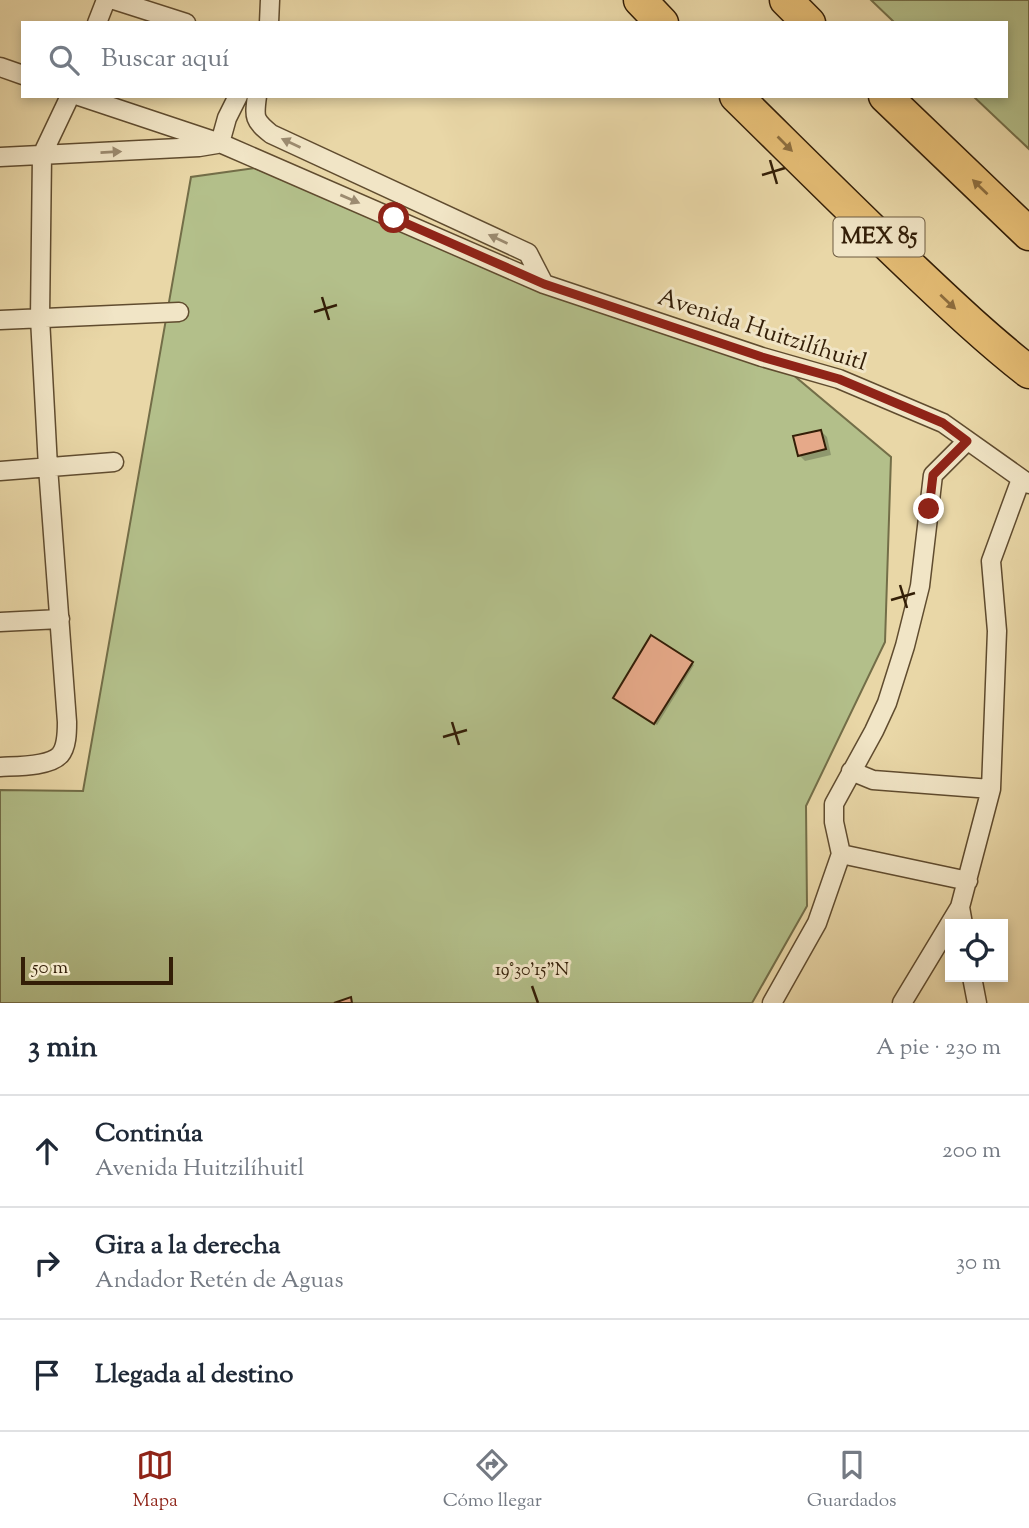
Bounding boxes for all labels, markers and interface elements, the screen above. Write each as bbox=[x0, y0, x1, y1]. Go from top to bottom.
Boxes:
search box bbox=[21, 21, 1008, 98]
icon: search bbox=[45, 41, 83, 79]
text: Buscar aquí bbox=[101, 41, 230, 78]
one-way arrow bbox=[776, 136, 793, 153]
one-way arrow bbox=[281, 137, 301, 149]
one-way arrow bbox=[100, 146, 122, 157]
one-way arrow bbox=[971, 179, 988, 196]
one-way arrow bbox=[340, 194, 361, 205]
route start bbox=[378, 202, 409, 233]
road number: MEX 85 bbox=[834, 218, 924, 256]
one-way arrow bbox=[487, 233, 508, 244]
street label: Avenida Huitzilíhuitl bbox=[653, 281, 871, 381]
one-way arrow bbox=[939, 294, 956, 310]
route end bbox=[913, 493, 944, 524]
map controls bbox=[945, 919, 1008, 982]
button: locate bbox=[945, 919, 1008, 982]
scale bar bbox=[21, 954, 173, 986]
text: 50 m bbox=[32, 955, 68, 982]
text: 19°30'15"N bbox=[495, 958, 569, 984]
text: 3 min bbox=[28, 1027, 98, 1070]
text: A pie · 230 m bbox=[876, 1032, 1001, 1065]
text: Continúa bbox=[95, 1116, 203, 1153]
icon: ahead bbox=[28, 1132, 66, 1170]
text: 200 m bbox=[942, 1135, 1001, 1168]
text: Avenida Huitzilíhuitl bbox=[95, 1153, 304, 1186]
text: Gira a la derecha bbox=[95, 1228, 280, 1265]
icon: right bbox=[28, 1244, 66, 1282]
text: 30 m bbox=[956, 1247, 1001, 1280]
text: Andador Retén de Aguas bbox=[95, 1265, 343, 1298]
icon: arrive bbox=[28, 1356, 66, 1394]
text: Llegada al destino bbox=[95, 1357, 293, 1394]
tab: Mapa bbox=[132, 1446, 178, 1515]
tab: Cómo llegar bbox=[443, 1446, 542, 1515]
tab: Guardados bbox=[807, 1446, 897, 1515]

